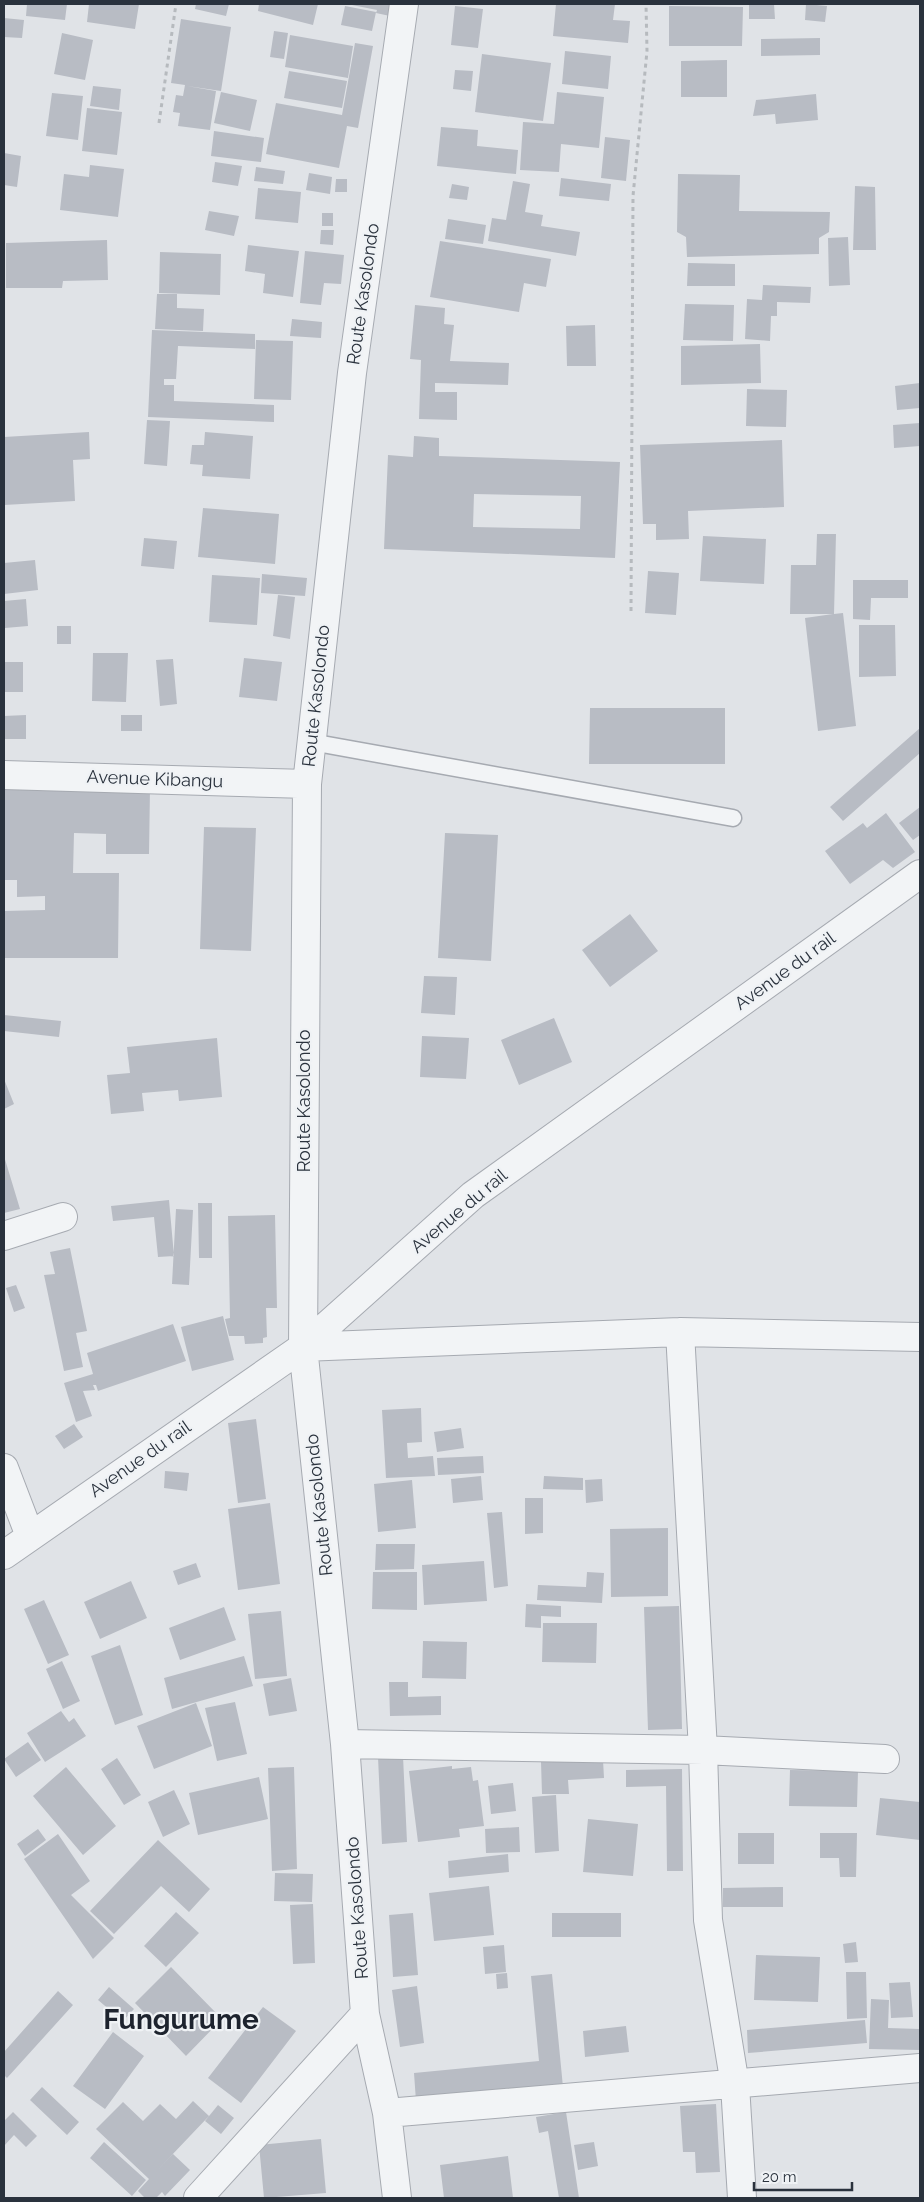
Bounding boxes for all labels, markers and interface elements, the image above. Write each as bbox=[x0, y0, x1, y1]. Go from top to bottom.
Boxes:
street label: Route Kasolondo bbox=[342, 222, 383, 366]
street label: Route Kasolondo bbox=[298, 624, 333, 768]
street label: Avenue Kibangu bbox=[86, 766, 224, 791]
street label: Avenue du rail bbox=[730, 927, 839, 1014]
street label: Route Kasolondo bbox=[293, 1029, 314, 1172]
street label: Avenue du rail bbox=[406, 1164, 511, 1257]
street label: Avenue du rail bbox=[85, 1416, 195, 1501]
street label: Route Kasolondo bbox=[301, 1433, 336, 1577]
street label: Route Kasolondo bbox=[341, 1836, 372, 1980]
district label: Fungurume bbox=[103, 2003, 259, 2036]
scale bar bbox=[754, 2160, 852, 2192]
text: 20 m bbox=[762, 2168, 797, 2186]

